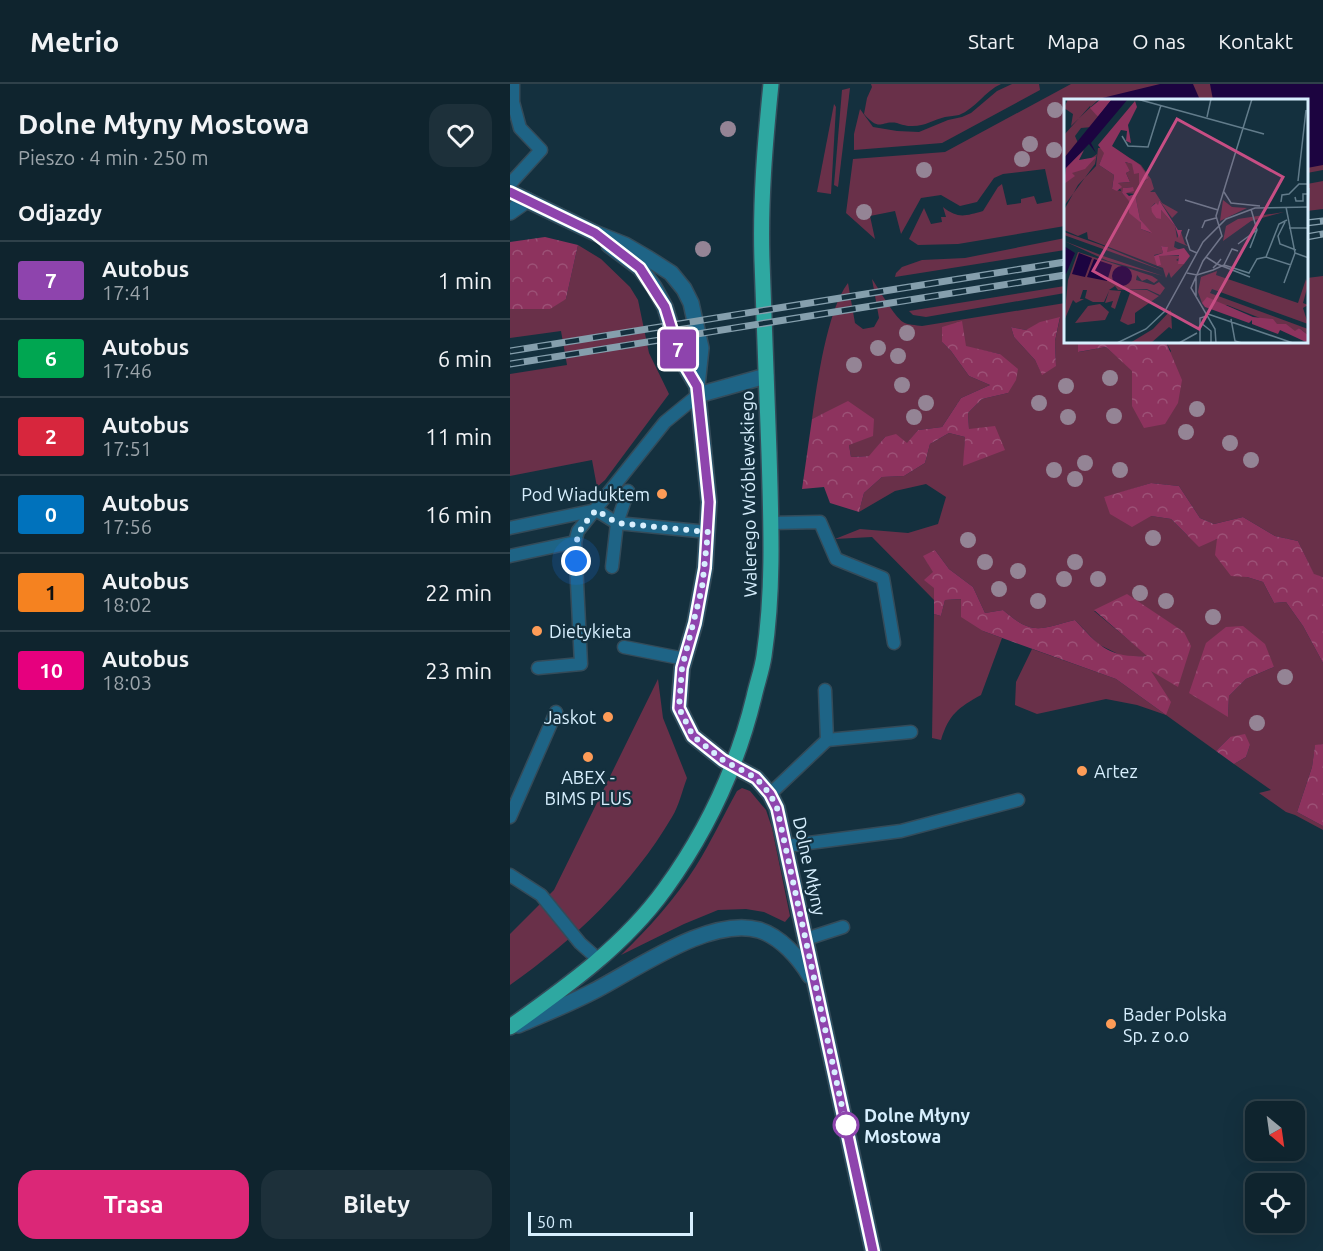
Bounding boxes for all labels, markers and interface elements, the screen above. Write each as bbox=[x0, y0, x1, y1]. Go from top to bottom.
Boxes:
text: Metrio bbox=[30, 26, 119, 57]
text: Start bbox=[968, 29, 1014, 53]
text: Mapa bbox=[1047, 29, 1099, 53]
text: O nas bbox=[1132, 29, 1185, 53]
text: Kontakt bbox=[1218, 29, 1293, 53]
inset map bbox=[1064, 99, 1308, 344]
button: heart bbox=[429, 104, 492, 167]
text: Dolne Młyny Mostowa bbox=[18, 108, 310, 139]
text: Pieszo · 4 min · 250 m bbox=[18, 146, 208, 169]
text: Odjazdy bbox=[18, 200, 102, 225]
text: Autobus bbox=[102, 256, 189, 281]
text: 7 bbox=[45, 268, 57, 292]
text: 1 min bbox=[438, 268, 492, 293]
text: 17:41 bbox=[102, 281, 152, 304]
line badge: 7 bbox=[658, 330, 698, 368]
text: Autobus bbox=[102, 334, 189, 359]
text: 7 bbox=[672, 337, 684, 361]
text: 6 bbox=[45, 346, 57, 370]
text: 6 min bbox=[438, 346, 492, 371]
text: 17:46 bbox=[102, 359, 152, 382]
street label: Walerego Wróblewskiego bbox=[736, 390, 760, 598]
text: Autobus bbox=[102, 412, 189, 437]
text: 2 bbox=[45, 424, 57, 448]
text: 11 min bbox=[425, 424, 492, 449]
text: 17:51 bbox=[102, 437, 152, 460]
place label: Pod Wiaduktem bbox=[521, 484, 650, 504]
marker: Pod Wiaduktem bbox=[655, 487, 669, 501]
text: Autobus bbox=[102, 490, 189, 515]
text: 0 bbox=[45, 502, 57, 526]
text: 16 min bbox=[425, 502, 492, 527]
text: 17:56 bbox=[102, 515, 152, 538]
your location bbox=[561, 546, 591, 576]
text: Autobus bbox=[102, 568, 189, 593]
text: 1 bbox=[45, 580, 57, 604]
text: 22 min bbox=[425, 580, 492, 605]
text: 18:02 bbox=[102, 593, 152, 616]
place label: Dietykieta bbox=[549, 621, 631, 641]
marker: Dietykieta bbox=[530, 624, 544, 638]
text: Autobus bbox=[102, 646, 189, 671]
text: 10 bbox=[39, 658, 63, 682]
text: 23 min bbox=[425, 658, 492, 683]
text: 18:03 bbox=[102, 671, 152, 694]
place label: Jaskot bbox=[544, 707, 596, 727]
marker: Jaskot bbox=[601, 710, 615, 724]
marker: ABEX - BIMS PLUS bbox=[581, 750, 595, 764]
place label: Artez bbox=[1094, 761, 1138, 781]
marker: Artez bbox=[1075, 764, 1089, 778]
place label: ABEX - BIMS PLUS bbox=[545, 767, 631, 808]
street label: Dolne Młyny bbox=[790, 815, 830, 917]
place label: Bader Polska Sp. z o.o bbox=[1123, 1004, 1227, 1045]
marker: Bader Polska Sp. z o.o bbox=[1104, 1017, 1118, 1031]
north arrow bbox=[1245, 1101, 1305, 1161]
map controls bbox=[1245, 1101, 1305, 1233]
place label: Dolne Młyny Mostowa bbox=[864, 1105, 970, 1146]
marker: Dolne Młyny Mostowa bbox=[833, 1112, 859, 1138]
button: Trasa bbox=[18, 1170, 249, 1239]
button: Bilety bbox=[261, 1170, 492, 1239]
button: locate bbox=[1245, 1173, 1305, 1233]
scale bar bbox=[528, 1209, 693, 1236]
text: 50 m bbox=[537, 1213, 573, 1231]

